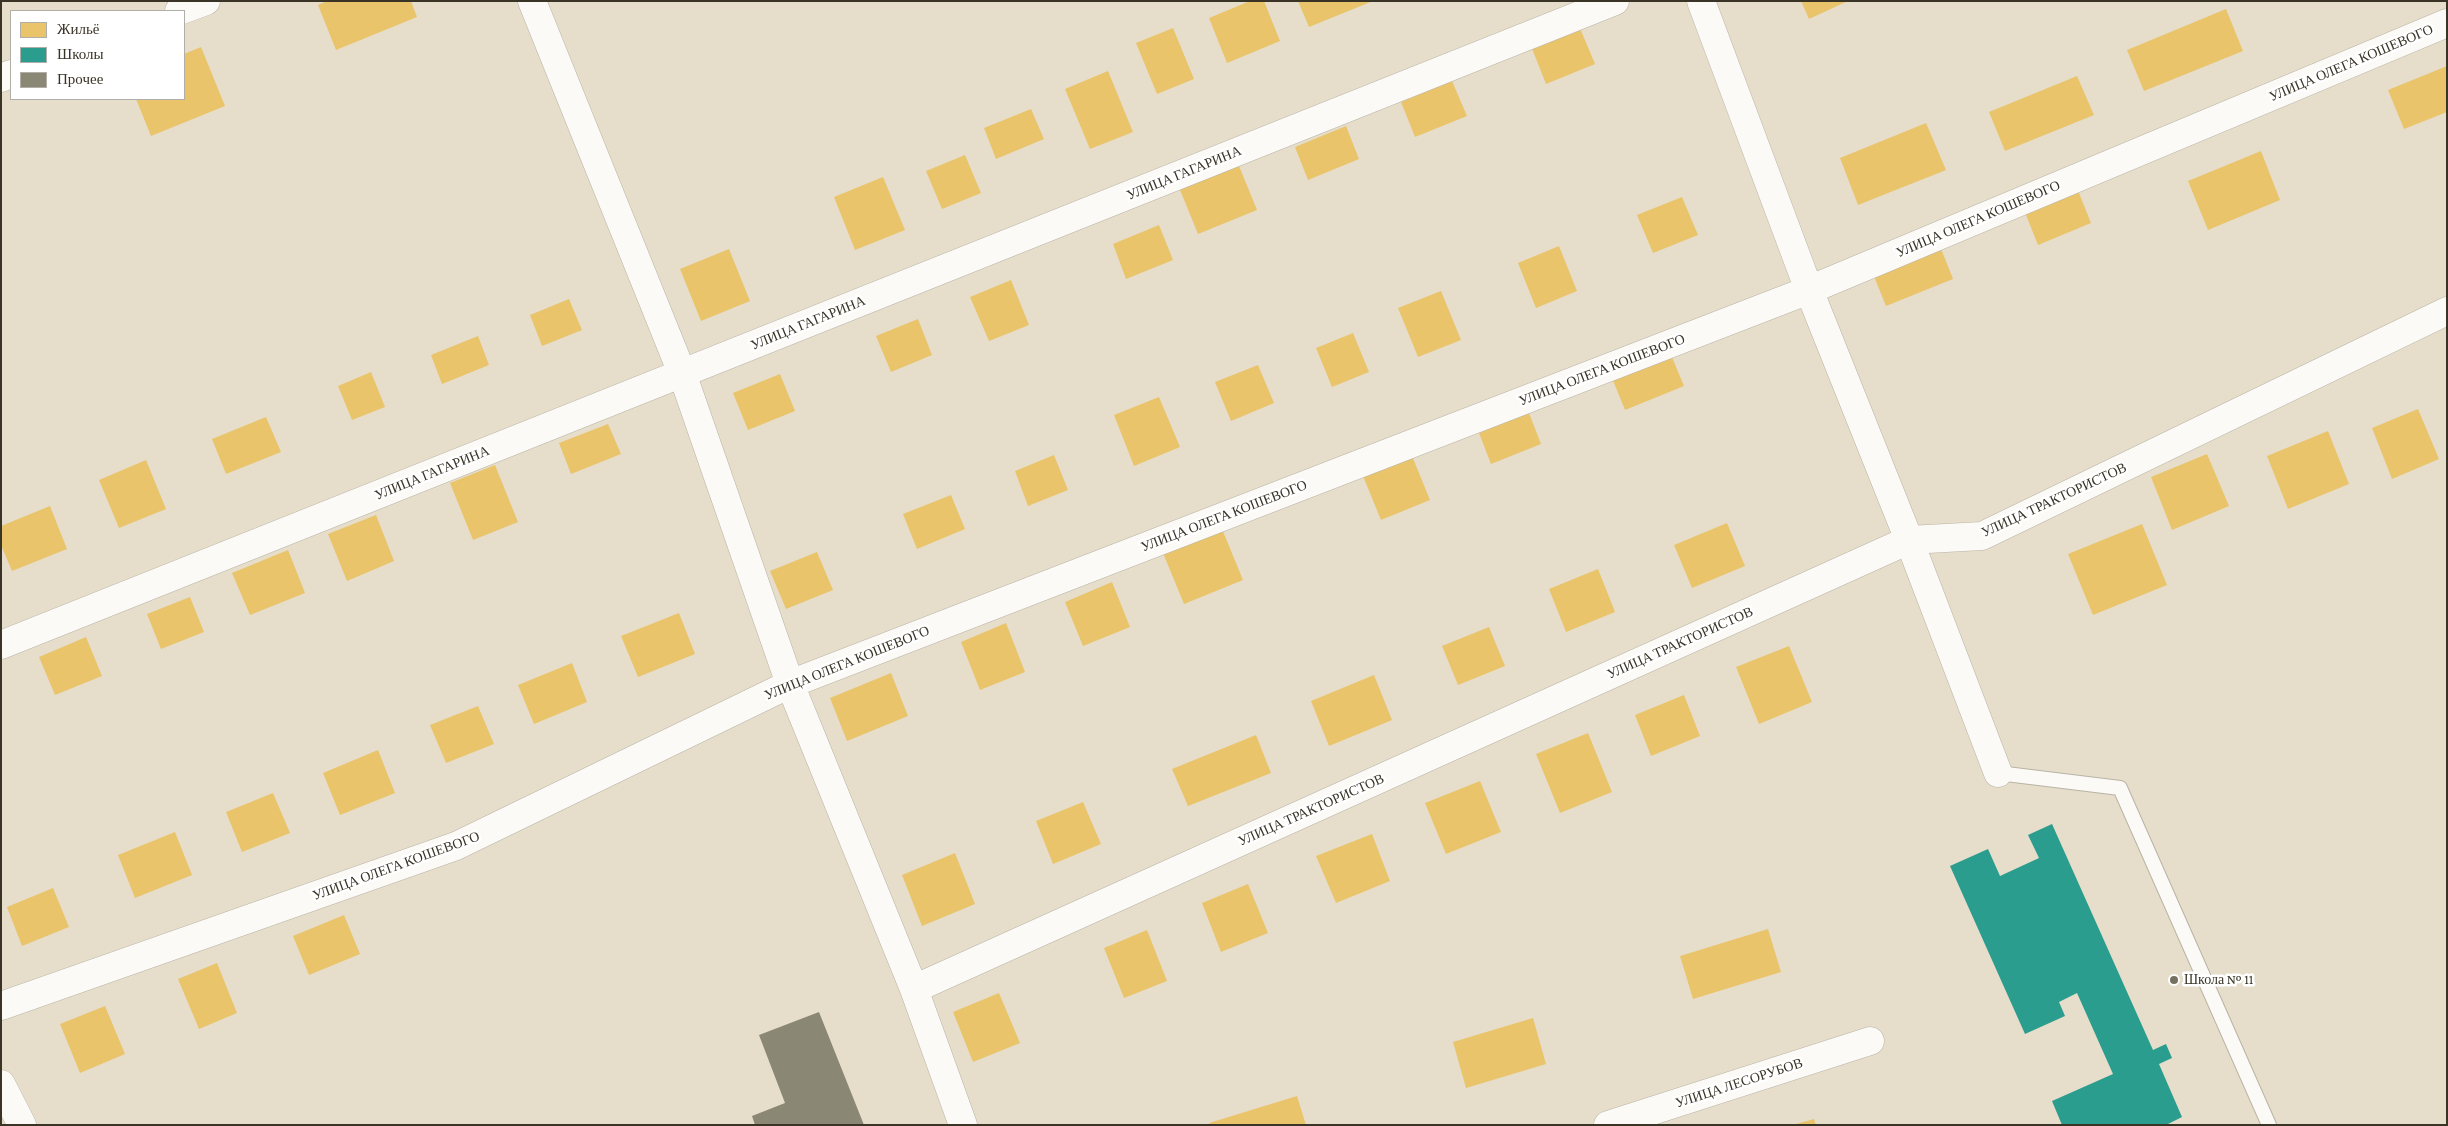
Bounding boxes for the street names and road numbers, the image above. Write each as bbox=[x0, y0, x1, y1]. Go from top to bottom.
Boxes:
street label: УЛИЦА ОЛЕГА КОШЕВОГО bbox=[2266, 21, 2436, 105]
street label: УЛИЦА ГАГАРИНА bbox=[1124, 142, 1244, 204]
street label: УЛИЦА ОЛЕГА КОШЕВОГО bbox=[1893, 177, 2063, 261]
street label: УЛИЦА ГАГАРИНА bbox=[748, 292, 868, 354]
street label: УЛИЦА ОЛЕГА КОШЕВОГО bbox=[1517, 331, 1687, 409]
street label: УЛИЦА ГАГАРИНА bbox=[372, 442, 492, 504]
street label: УЛИЦА ТРАКТОРИСТОВ bbox=[1979, 459, 2129, 541]
street label: УЛИЦА ОЛЕГА КОШЕВОГО bbox=[1139, 477, 1309, 555]
street label: УЛИЦА ТРАКТОРИСТОВ bbox=[1604, 603, 1756, 683]
street label: УЛИЦА ОЛЕГА КОШЕВОГО bbox=[762, 622, 932, 704]
street label: УЛИЦА ТРАКТОРИСТОВ bbox=[1235, 770, 1387, 850]
street label: УЛИЦА ОЛЕГА КОШЕВОГО bbox=[310, 828, 482, 904]
street label: УЛИЦА ЛЕСОРУБОВ bbox=[1673, 1054, 1805, 1112]

